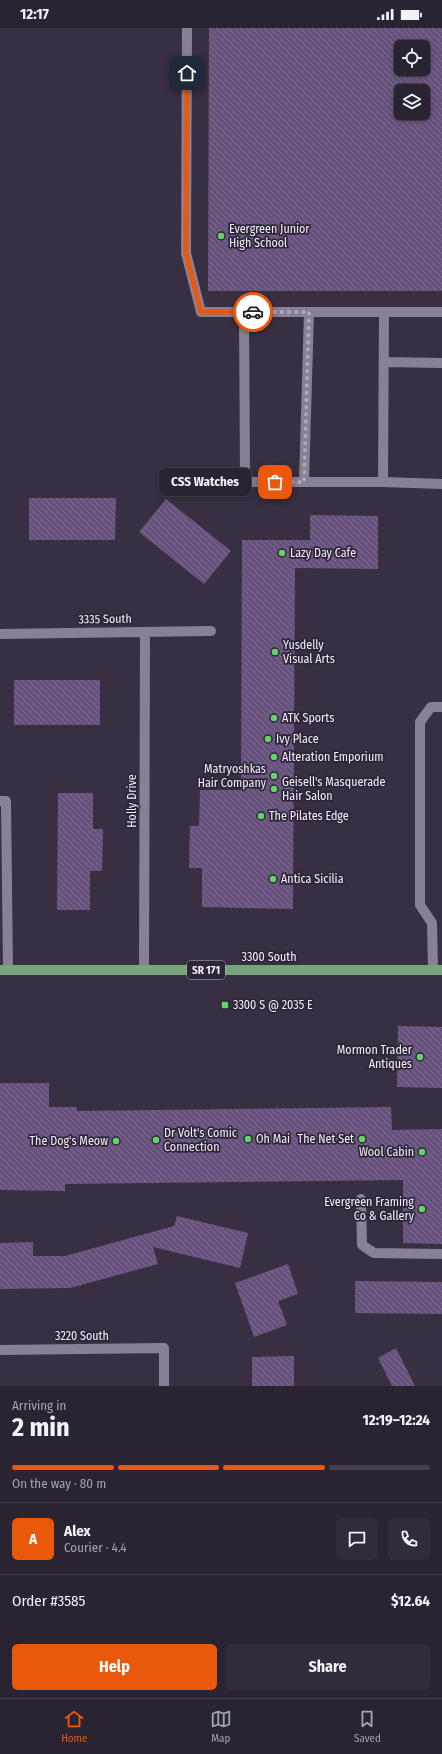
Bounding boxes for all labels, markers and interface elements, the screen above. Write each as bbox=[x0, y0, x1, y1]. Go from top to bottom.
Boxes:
text: 12:17 bbox=[20, 5, 49, 23]
map controls bbox=[394, 40, 430, 120]
button: locate bbox=[394, 40, 430, 76]
pin bbox=[170, 56, 204, 90]
icon: home bbox=[176, 62, 198, 84]
button: layers bbox=[394, 84, 430, 120]
place label: Evergreen Junior High School bbox=[229, 222, 310, 250]
marker: Evergreen Junior High School bbox=[216, 231, 226, 241]
courier bbox=[233, 292, 273, 332]
icon: car bbox=[242, 301, 264, 323]
pin bbox=[258, 465, 292, 499]
callout: CSS Watches bbox=[159, 468, 251, 496]
icon: bag bbox=[264, 471, 286, 493]
text: CSS Watches bbox=[171, 474, 239, 489]
place label: Lazy Day Cafe bbox=[290, 546, 356, 560]
marker: Lazy Day Cafe bbox=[277, 548, 287, 558]
street label: 3335 South bbox=[78, 612, 132, 626]
place label: Yusdelly Visual Arts bbox=[283, 638, 335, 666]
marker: Yusdelly Visual Arts bbox=[270, 647, 280, 657]
place label: ATK Sports bbox=[282, 711, 334, 725]
marker: ATK Sports bbox=[269, 713, 279, 723]
place label: Ivy Place bbox=[276, 732, 319, 746]
marker: Ivy Place bbox=[263, 734, 273, 744]
place label: Alteration Emporium bbox=[282, 750, 383, 764]
marker: Alteration Emporium bbox=[269, 752, 279, 762]
place label: Matryoshkas Hair Company bbox=[198, 762, 267, 790]
marker: Matryoshkas Hair Company bbox=[269, 771, 279, 781]
street label: Holly Drive bbox=[125, 774, 139, 828]
place label: Geisell's Masquerade Hair Salon bbox=[282, 775, 386, 803]
marker: Geisell's Masquerade Hair Salon bbox=[269, 784, 279, 794]
place label: The Pilates Edge bbox=[269, 809, 349, 823]
marker: The Pilates Edge bbox=[256, 811, 266, 821]
place label: Antica Sicilia bbox=[281, 872, 344, 886]
marker: Antica Sicilia bbox=[268, 874, 278, 884]
street label: 3300 South bbox=[242, 950, 296, 964]
road number: SR 171 bbox=[187, 961, 225, 979]
place label: 3300 S @ 2035 E bbox=[233, 998, 313, 1012]
marker: 3300 S @ 2035 E bbox=[220, 1000, 230, 1010]
place label: Mormon Trader Antiques bbox=[337, 1043, 413, 1071]
marker: Mormon Trader Antiques bbox=[415, 1052, 425, 1062]
place label: Dr Volt's Comic Connection bbox=[164, 1126, 237, 1154]
place label: Oh Mai bbox=[256, 1132, 290, 1146]
place label: The Net Set bbox=[298, 1132, 354, 1146]
place label: The Dog's Meow bbox=[30, 1134, 108, 1148]
marker: Oh Mai bbox=[243, 1134, 253, 1144]
marker: The Net Set bbox=[357, 1134, 367, 1144]
marker: Dr Volt's Comic Connection bbox=[151, 1135, 161, 1145]
marker: The Dog's Meow bbox=[111, 1136, 121, 1146]
place label: Wool Cabin bbox=[359, 1145, 414, 1159]
marker: Wool Cabin bbox=[417, 1147, 427, 1157]
place label: Evergreen Framing Co & Gallery bbox=[324, 1195, 415, 1223]
marker: Evergreen Framing Co & Gallery bbox=[417, 1204, 427, 1214]
street label: 3220 South bbox=[55, 1329, 109, 1343]
text: Arriving in bbox=[12, 1398, 66, 1413]
text: 12:19–12:24 bbox=[363, 1411, 430, 1429]
text: 2 min bbox=[12, 1412, 70, 1443]
text: On the way · 80 m bbox=[12, 1476, 106, 1491]
button: chat bbox=[336, 1518, 378, 1560]
button: phone bbox=[388, 1518, 430, 1560]
text: Alex bbox=[64, 1522, 91, 1540]
text: A bbox=[29, 1530, 37, 1548]
text: Courier · 4.4 bbox=[64, 1540, 127, 1555]
text: Order #3585 bbox=[12, 1592, 85, 1610]
text: $12.64 bbox=[391, 1592, 430, 1610]
button: Help bbox=[12, 1644, 217, 1690]
button: Share bbox=[225, 1644, 430, 1690]
tab: Home bbox=[61, 1708, 87, 1745]
tab: Map bbox=[210, 1708, 232, 1745]
tab: Saved bbox=[354, 1708, 381, 1745]

